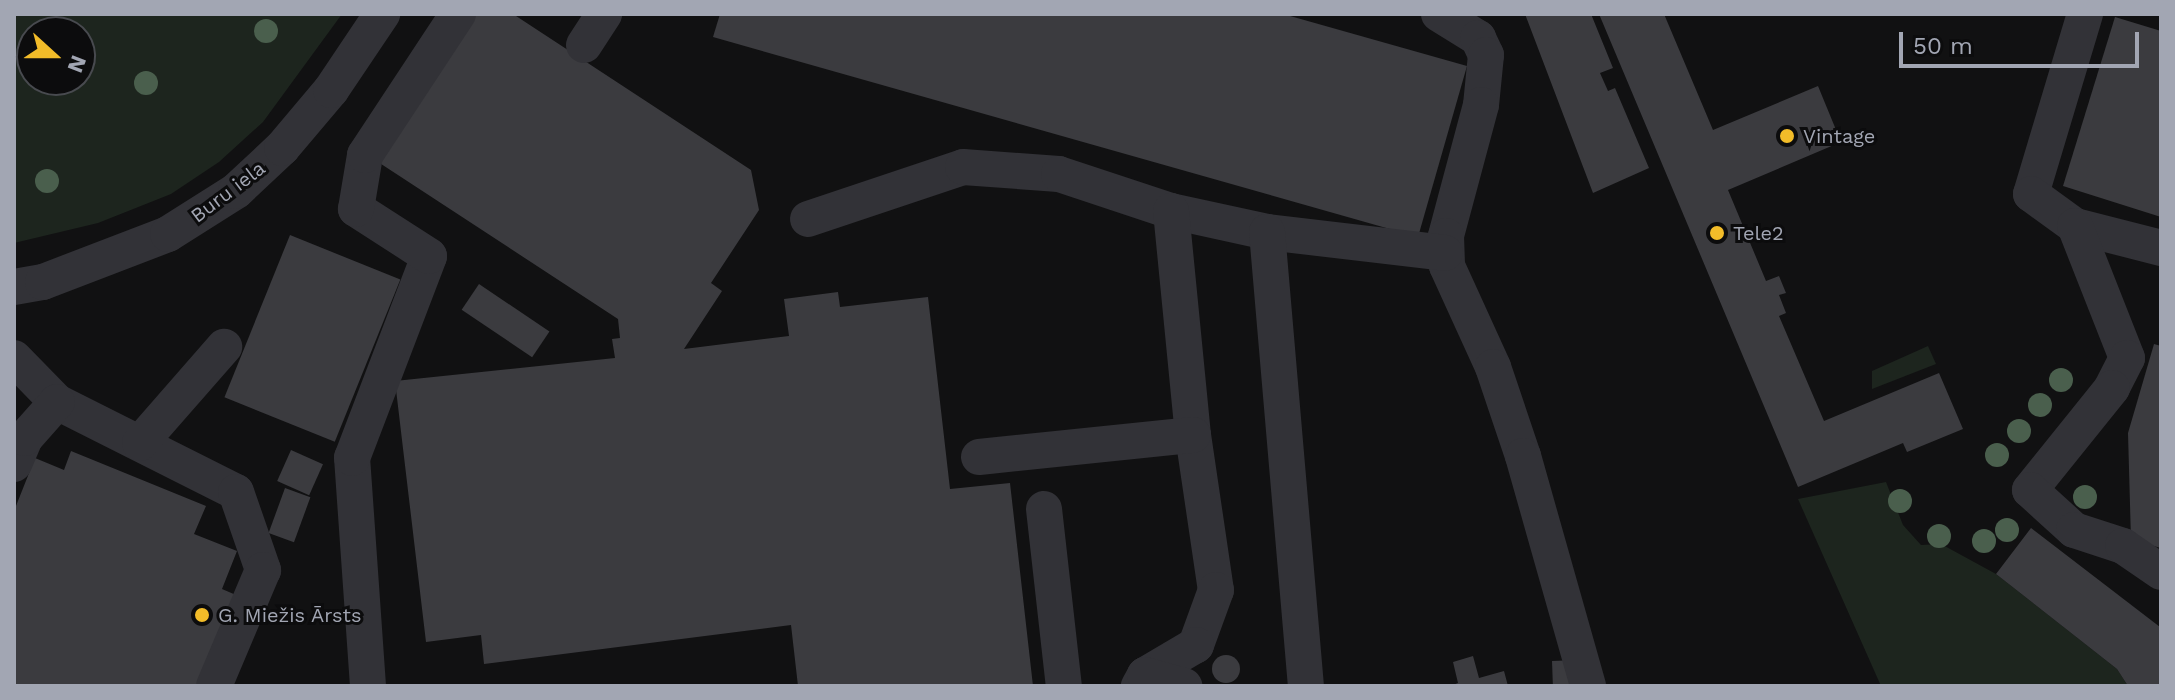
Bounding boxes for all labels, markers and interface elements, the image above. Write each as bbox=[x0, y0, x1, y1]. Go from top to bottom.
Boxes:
north arrow bbox=[16, 16, 96, 96]
scale bar bbox=[1903, 16, 2143, 66]
text: 50 m bbox=[1913, 32, 1973, 60]
text: N bbox=[62, 52, 92, 76]
place label: Vintage bbox=[1803, 124, 1875, 148]
marker: Vintage bbox=[1778, 127, 1796, 145]
street label: Buru iela bbox=[186, 156, 270, 228]
place label: Tele2 bbox=[1733, 221, 1784, 245]
marker: Tele2 bbox=[1708, 224, 1726, 242]
place label: G. Miežis Ārsts bbox=[218, 603, 362, 627]
marker: G. Miežis Ārsts bbox=[193, 606, 211, 624]

